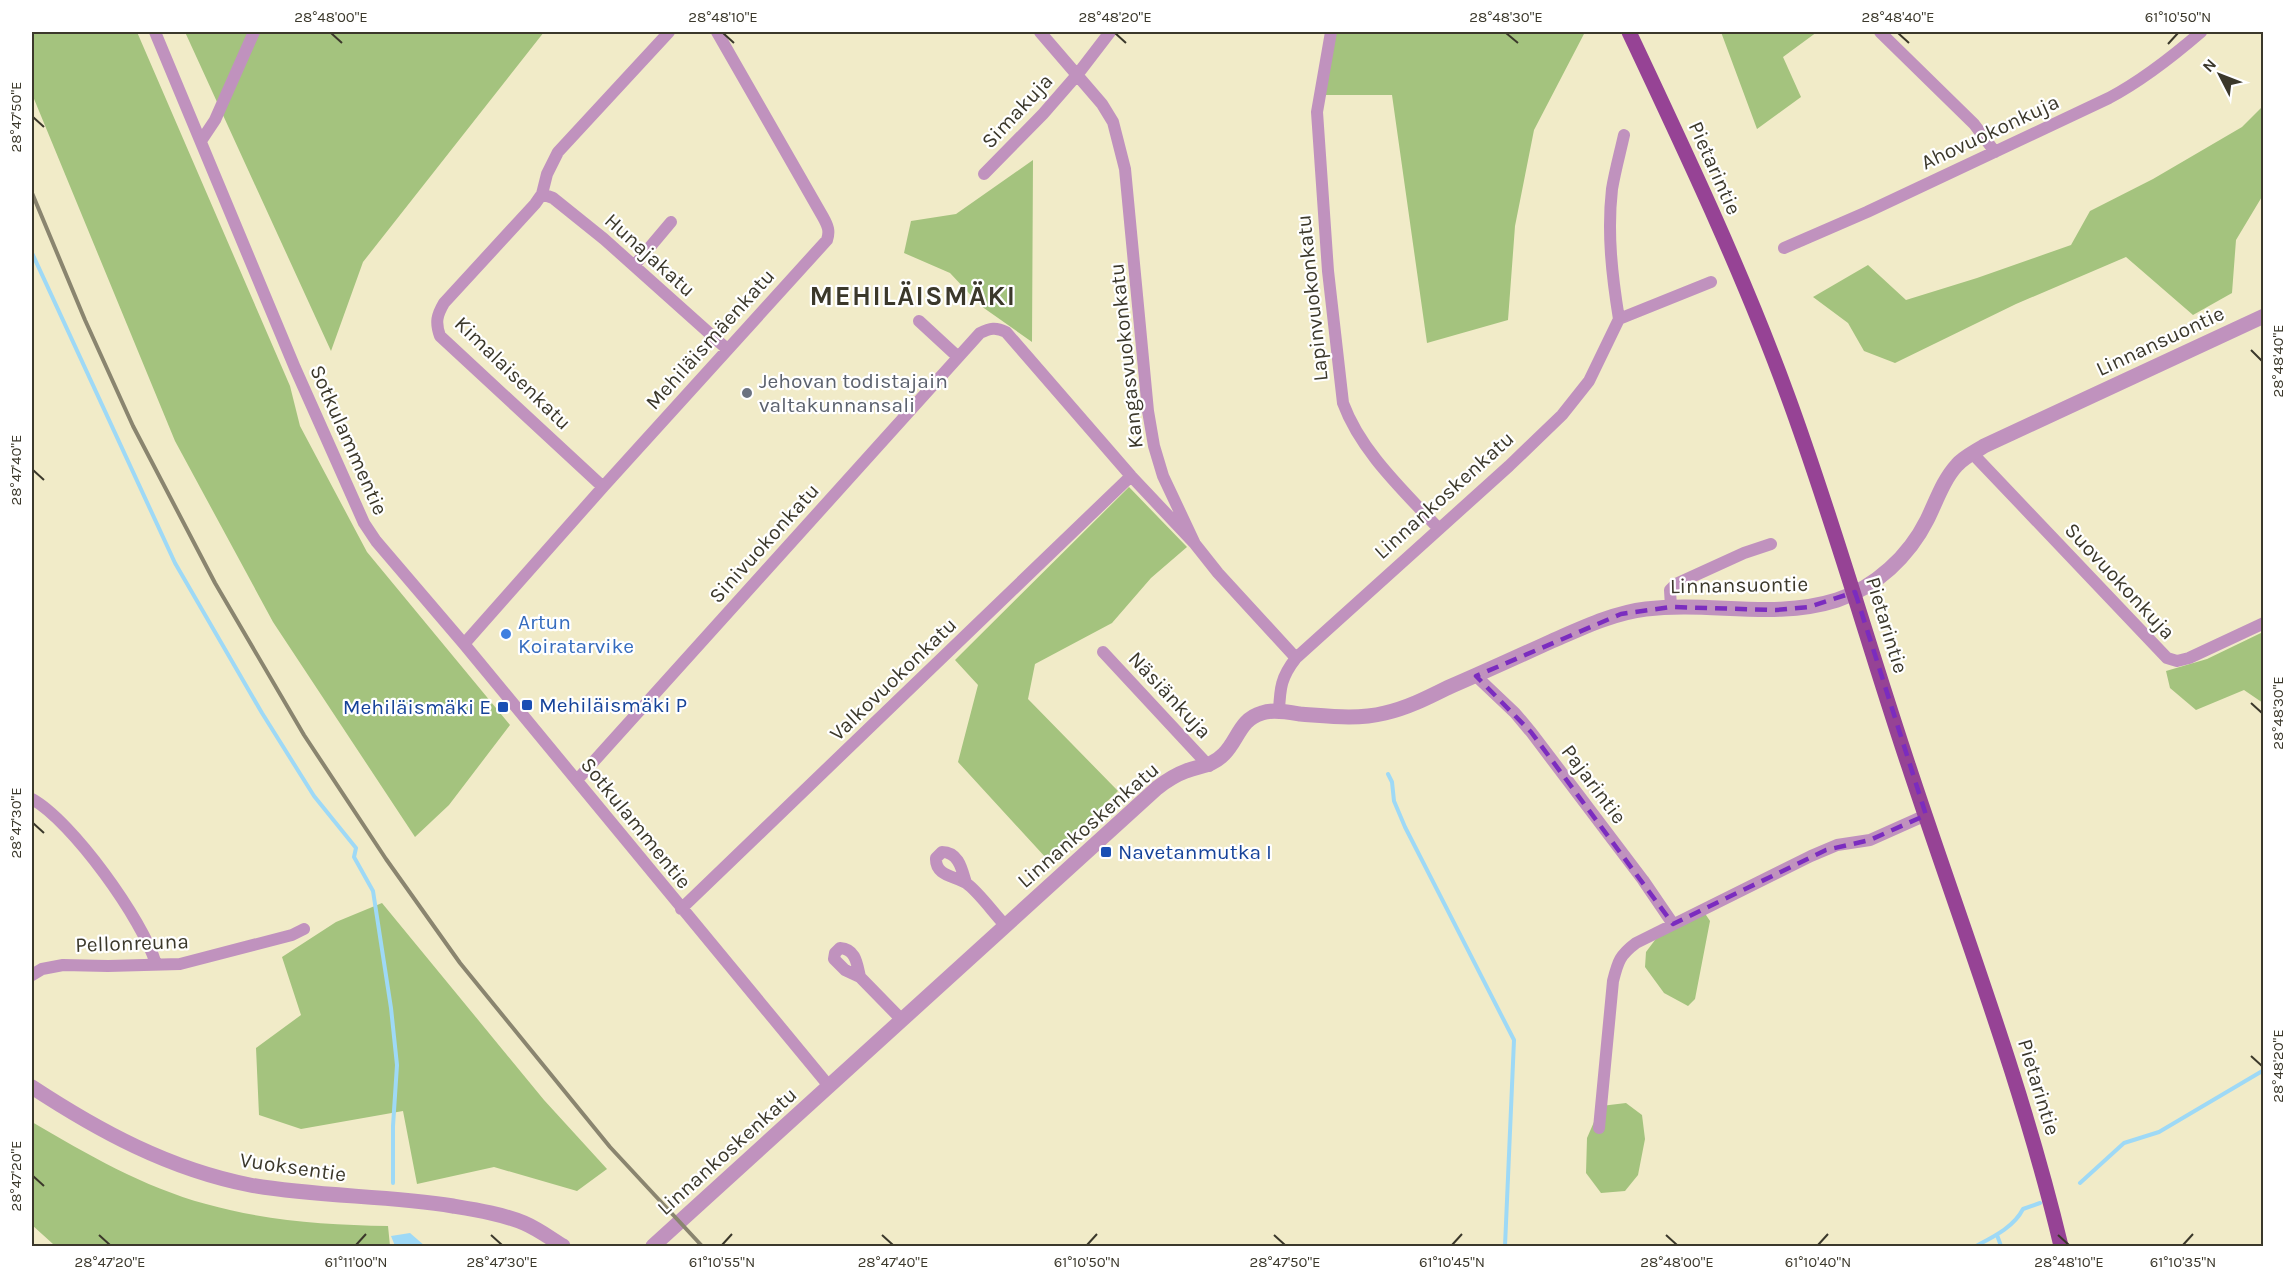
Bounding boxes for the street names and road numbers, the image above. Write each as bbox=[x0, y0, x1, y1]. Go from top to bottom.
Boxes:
street label: Simakuja bbox=[977, 69, 1057, 153]
street label: Ahovuokonkuja bbox=[1917, 90, 2063, 174]
street label: Pietarintie bbox=[1684, 118, 1746, 218]
street label: Hunajakatu bbox=[600, 208, 700, 302]
street label: Lapinvuokonkatu bbox=[1291, 214, 1333, 382]
street label: Kangasvuokonkatu bbox=[1104, 262, 1148, 450]
street label: Mehiläismäenkatu bbox=[641, 264, 779, 414]
street label: Linnansuontie bbox=[2092, 301, 2228, 381]
street label: Kimalaisenkatu bbox=[450, 311, 576, 435]
street label: Sotkulammentie bbox=[305, 361, 393, 519]
street label: Linnankoskenkatu bbox=[1369, 426, 1519, 564]
street label: Sinivuokonkatu bbox=[704, 478, 824, 608]
street label: Suovuokonkuja bbox=[2060, 518, 2180, 644]
street label: Linnansuontie bbox=[1670, 572, 1808, 598]
street label: Pietarintie bbox=[1861, 574, 1913, 676]
street label: Valkovuokonkatu bbox=[825, 612, 961, 746]
street label: Näsiänkuja bbox=[1124, 647, 1216, 743]
street label: Pajarintie bbox=[1556, 740, 1632, 828]
street label: Sotkulammentie bbox=[576, 753, 696, 893]
street label: Linnankoskenkatu bbox=[1012, 757, 1164, 893]
street label: Pellonreuna bbox=[75, 929, 189, 957]
street label: Pietarintie bbox=[2013, 1036, 2065, 1138]
street label: Linnankoskenkatu bbox=[652, 1082, 802, 1220]
street label: Vuoksentie bbox=[238, 1148, 348, 1186]

